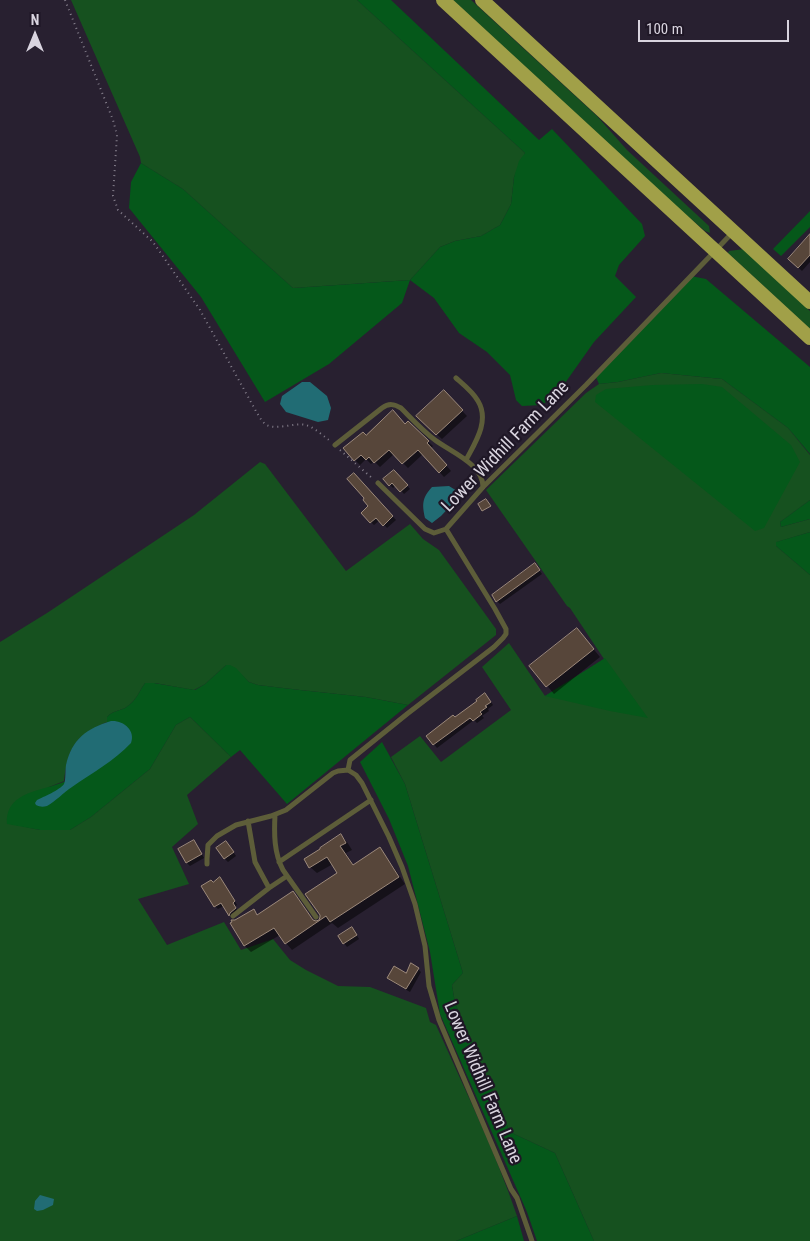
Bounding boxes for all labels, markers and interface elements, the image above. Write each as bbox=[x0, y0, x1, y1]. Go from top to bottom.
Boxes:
north arrow bbox=[10, 10, 60, 60]
scale bar bbox=[640, 10, 791, 42]
text: N bbox=[31, 12, 39, 28]
text: 100 m bbox=[646, 20, 683, 38]
street label: Lower Widhill Farm Lane bbox=[438, 377, 574, 517]
street label: Lower Widhill Farm Lane bbox=[438, 999, 526, 1167]

